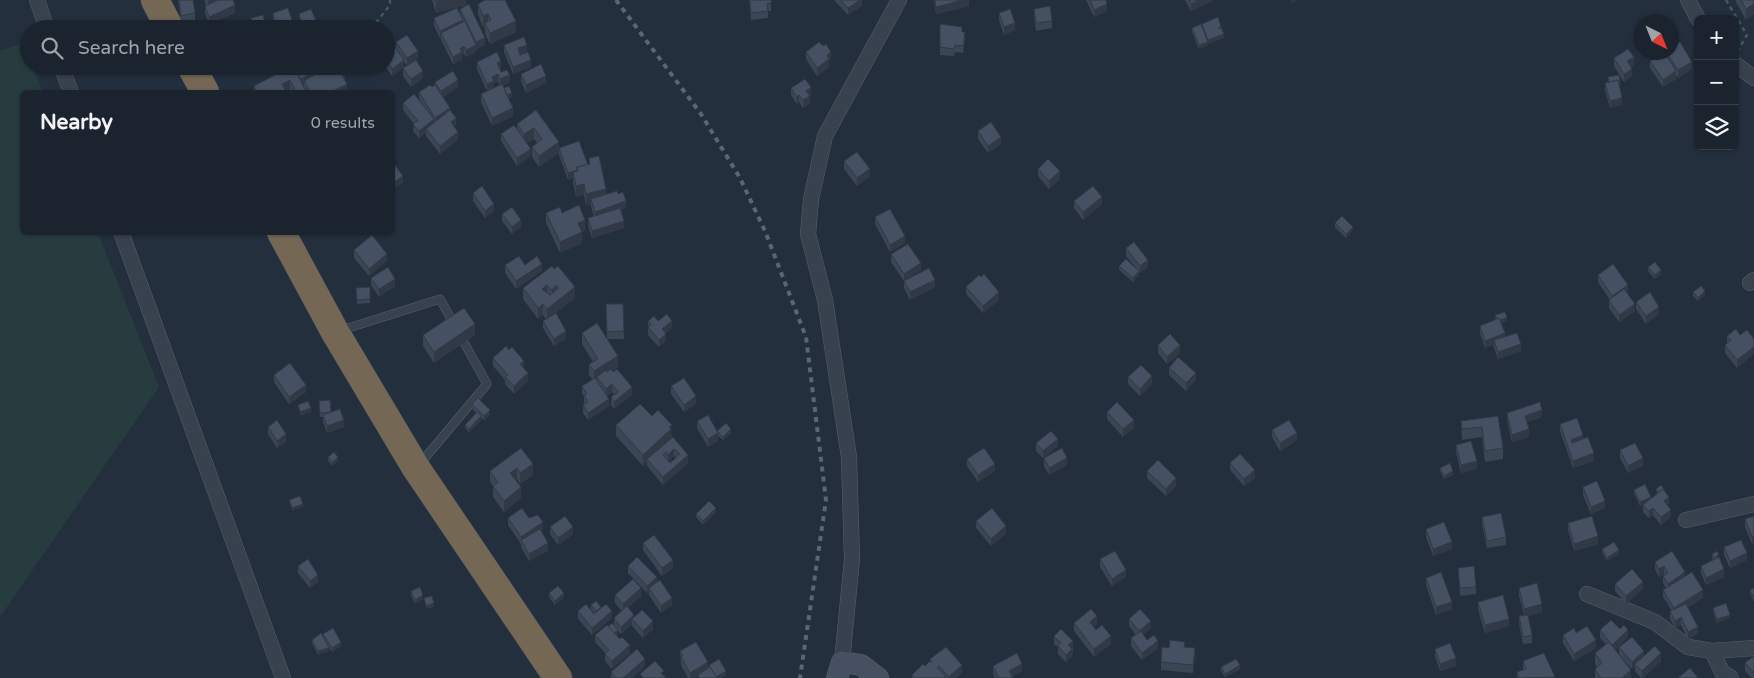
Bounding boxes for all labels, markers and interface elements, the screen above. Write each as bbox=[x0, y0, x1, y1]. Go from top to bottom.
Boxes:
north arrow bbox=[1634, 15, 1679, 60]
map controls bbox=[1694, 15, 1739, 150]
button: + bbox=[1694, 15, 1739, 60]
search box bbox=[20, 20, 395, 75]
icon: search bbox=[38, 34, 66, 62]
text: Search here bbox=[78, 37, 185, 59]
button: − bbox=[1694, 60, 1739, 105]
button: layers bbox=[1694, 105, 1739, 150]
text: Nearby bbox=[40, 110, 113, 135]
text: 0 results bbox=[311, 113, 375, 133]

